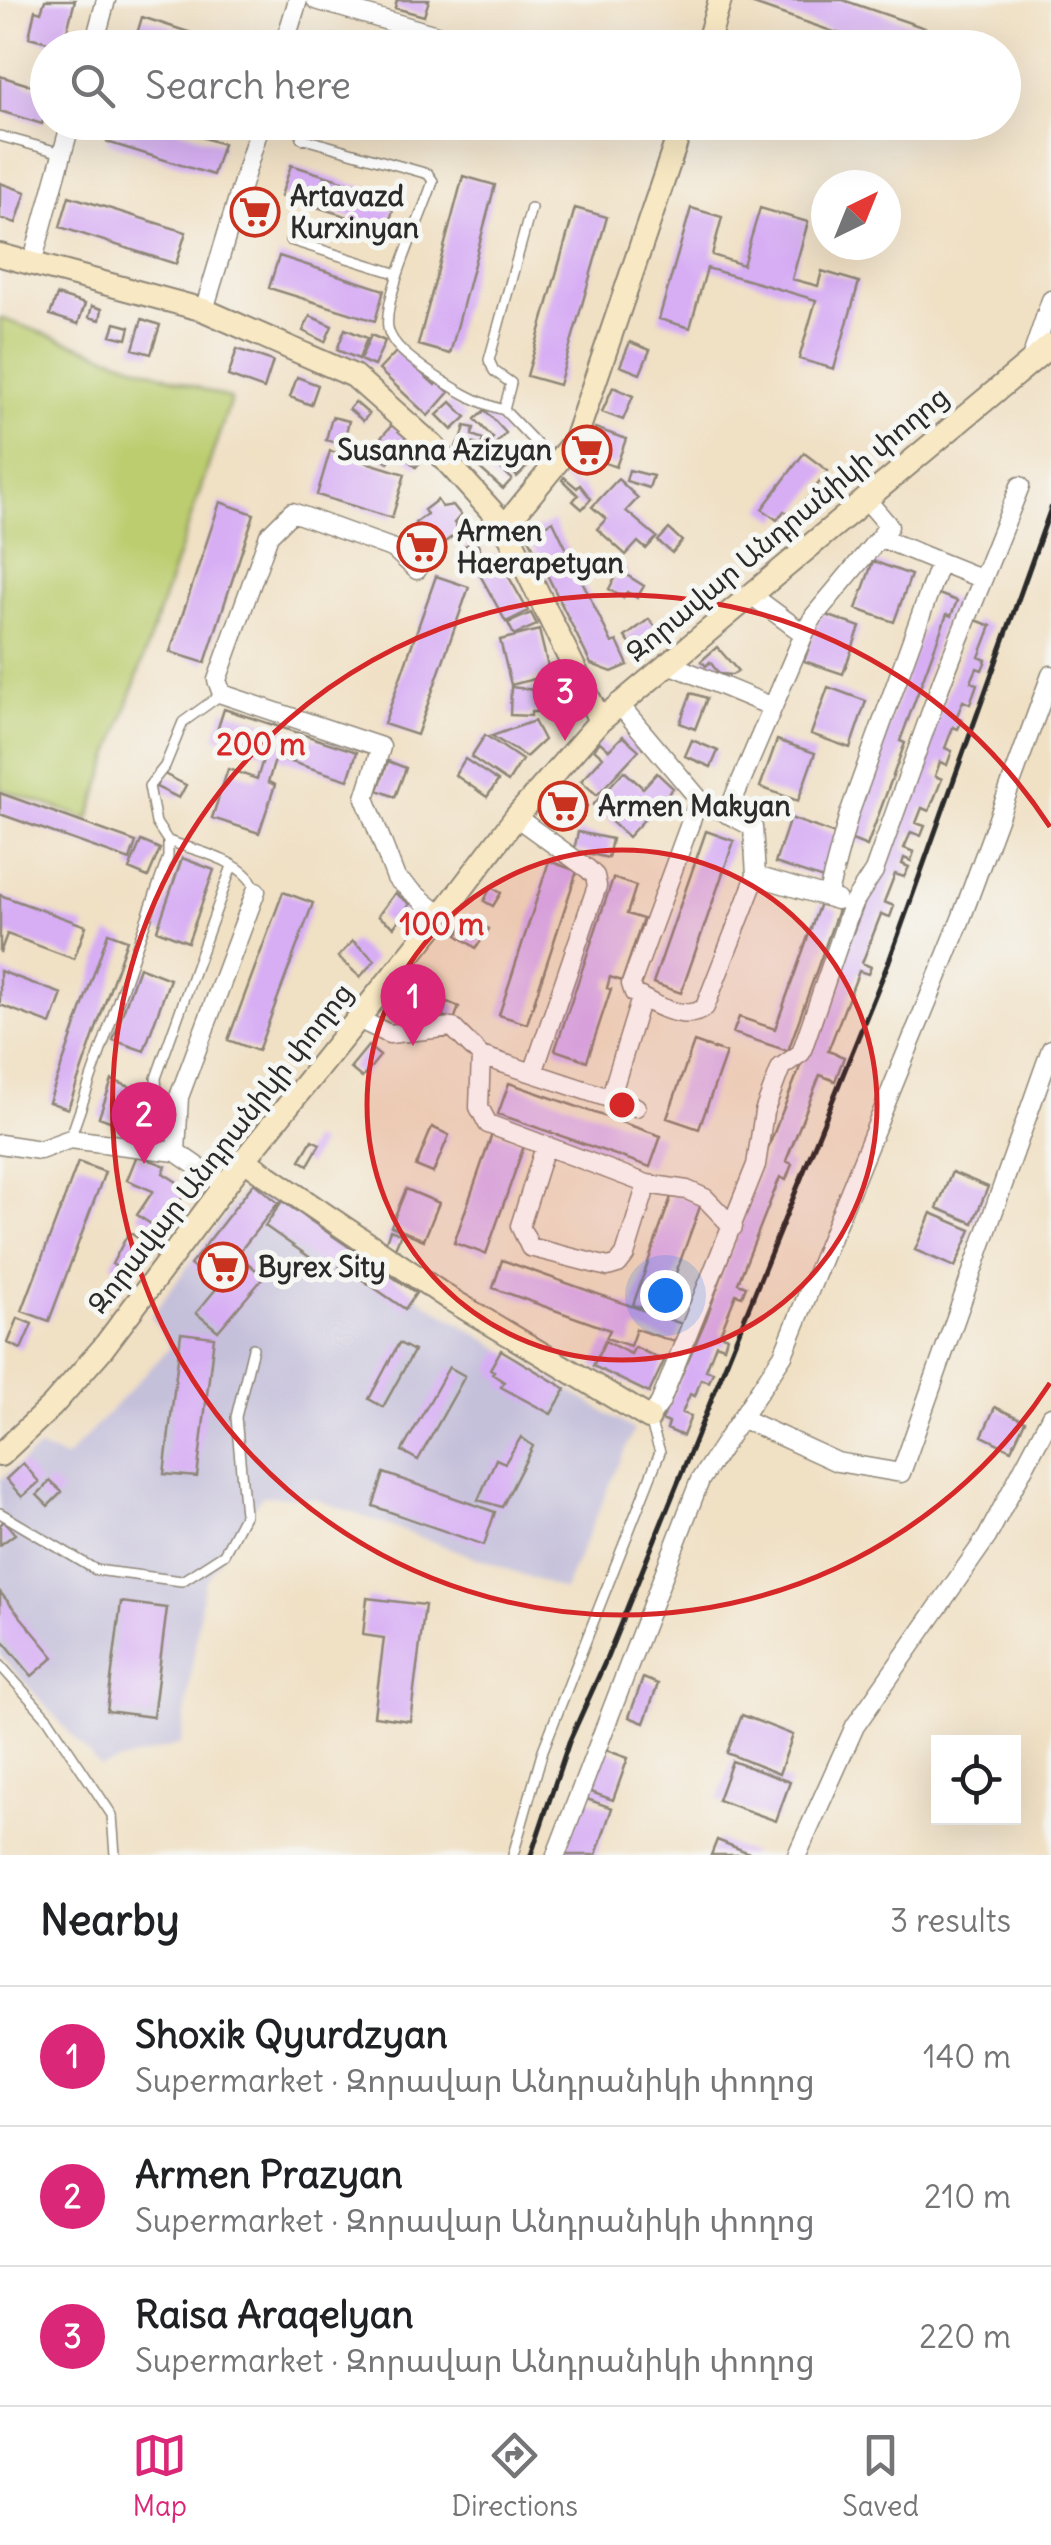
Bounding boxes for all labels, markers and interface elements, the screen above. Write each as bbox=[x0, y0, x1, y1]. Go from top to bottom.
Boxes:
search box bbox=[30, 30, 1021, 140]
icon: search bbox=[65, 58, 120, 113]
text: Search here bbox=[145, 62, 351, 109]
north arrow bbox=[811, 170, 901, 260]
place label: Artavazd Kurxinyan bbox=[290, 178, 419, 246]
supermarket icon: Artavazd Kurxinyan bbox=[229, 186, 281, 238]
street label: Զորավար Անդրանիկի փողոց bbox=[618, 378, 956, 670]
supermarket icon: Susanna Azizyan bbox=[561, 424, 613, 476]
place label: Susanna Azizyan bbox=[337, 432, 552, 468]
place label: Armen Haerapetyan bbox=[457, 513, 624, 581]
supermarket icon: Armen Haerapetyan bbox=[396, 521, 448, 573]
pin: 3 bbox=[532, 658, 598, 741]
text: 200 m bbox=[216, 725, 306, 763]
supermarket icon: Armen Makyan bbox=[537, 780, 589, 832]
place label: Armen Makyan bbox=[598, 788, 791, 824]
text: 100 m bbox=[400, 905, 484, 943]
pin: 1 bbox=[380, 964, 446, 1046]
street label: Զորավար Անդրանիկի փողոց bbox=[80, 975, 360, 1321]
pin: 2 bbox=[112, 1082, 176, 1164]
centre of rings bbox=[604, 1087, 640, 1123]
supermarket icon: Byrex Sity bbox=[197, 1241, 249, 1293]
place label: Byrex Sity bbox=[258, 1249, 386, 1285]
your location bbox=[640, 1270, 691, 1321]
map controls bbox=[931, 1735, 1021, 1825]
button: locate bbox=[931, 1735, 1021, 1825]
text: Nearby bbox=[40, 1894, 179, 1946]
text: 3 results bbox=[890, 1900, 1011, 1941]
text: Shoxik Qyurdzyan bbox=[135, 2011, 448, 2058]
text: 1 bbox=[66, 2036, 79, 2077]
text: 140 m bbox=[923, 2036, 1011, 2077]
text: Supermarket · Զորավար Անդրանիկի փողոց bbox=[135, 2060, 815, 2101]
text: Armen Prazyan bbox=[135, 2151, 403, 2198]
text: 2 bbox=[64, 2176, 81, 2217]
text: 210 m bbox=[924, 2176, 1011, 2217]
text: Supermarket · Զորավար Անդրանիկի փողոց bbox=[135, 2200, 815, 2241]
text: Raisa Araqelyan bbox=[135, 2291, 414, 2338]
text: 3 bbox=[63, 2316, 82, 2357]
text: 220 m bbox=[919, 2316, 1011, 2357]
text: Supermarket · Զորավար Անդրանիկի փողոց bbox=[135, 2340, 815, 2381]
tab: Map bbox=[132, 2428, 187, 2524]
tab: Directions bbox=[451, 2428, 578, 2524]
tab: Saved bbox=[842, 2428, 919, 2524]

